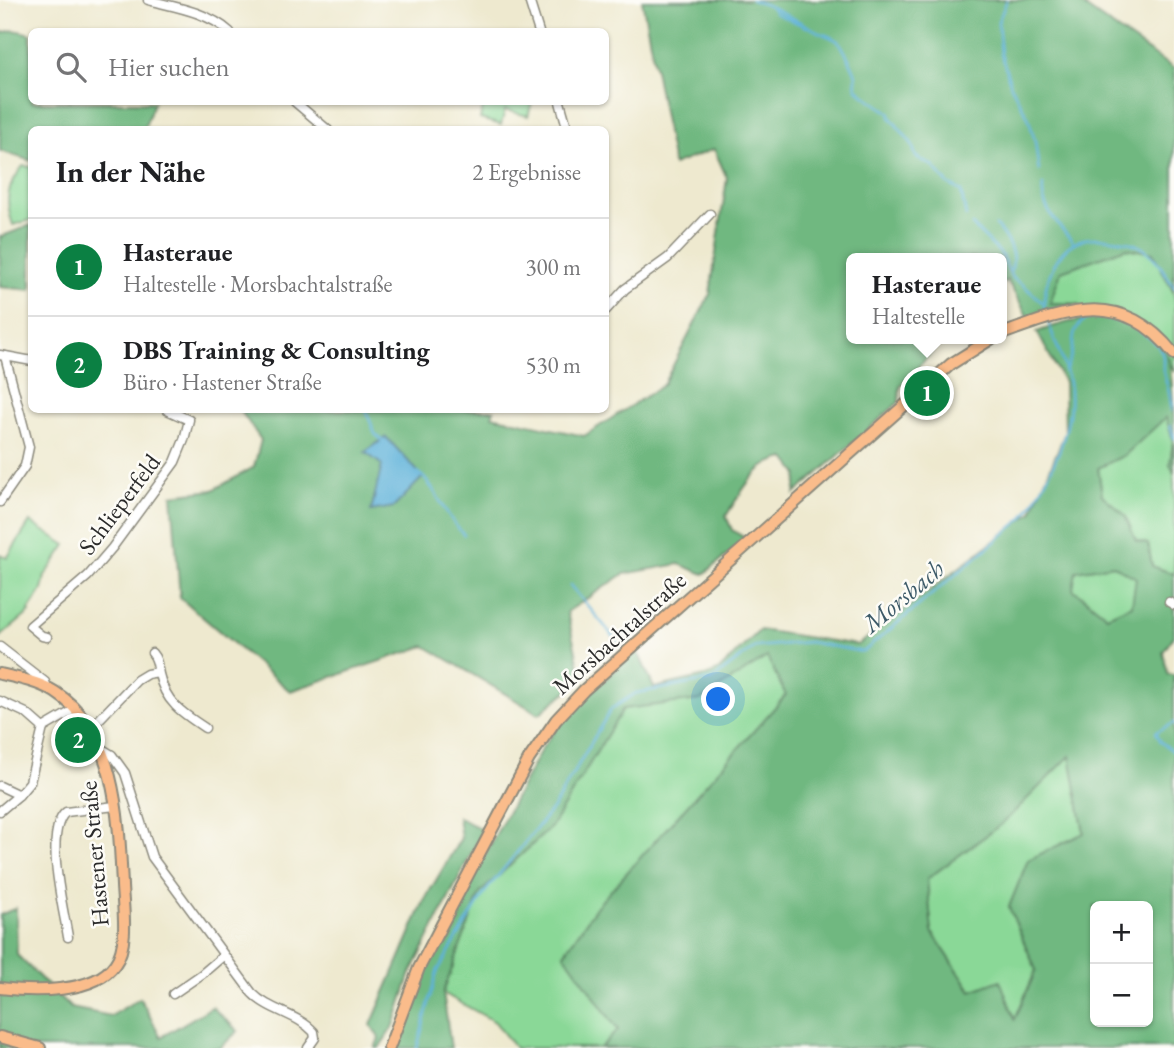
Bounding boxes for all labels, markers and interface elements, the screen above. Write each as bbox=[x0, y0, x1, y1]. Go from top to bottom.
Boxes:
search box bbox=[28, 28, 609, 105]
icon: search bbox=[52, 48, 90, 86]
text: Hier suchen bbox=[108, 50, 229, 84]
text: In der Nähe bbox=[56, 152, 205, 191]
text: 2 Ergebnisse bbox=[472, 157, 581, 187]
text: Hasteraue bbox=[123, 235, 233, 269]
text: 1 bbox=[73, 252, 85, 282]
text: 300 m bbox=[525, 252, 581, 282]
popup bbox=[846, 253, 1007, 344]
text: Hasteraue bbox=[872, 267, 981, 301]
text: Haltestelle · Morsbachtalstraße bbox=[123, 269, 392, 299]
text: Haltestelle bbox=[872, 301, 965, 331]
text: DBS Training & Consulting bbox=[123, 333, 430, 367]
text: 2 bbox=[73, 350, 85, 380]
text: 530 m bbox=[525, 350, 581, 380]
text: Büro · Hastener Straße bbox=[123, 367, 322, 397]
pin: 1 bbox=[904, 367, 950, 419]
street label: Schlieperfeld bbox=[71, 447, 168, 561]
water label: Morsbach bbox=[853, 552, 951, 641]
street label: Morsbachtalstraße bbox=[546, 565, 692, 701]
your location bbox=[701, 682, 735, 716]
pin: 2 bbox=[55, 714, 101, 766]
street label: Hastener Straße bbox=[72, 780, 116, 928]
map controls bbox=[1090, 901, 1153, 1027]
button: + bbox=[1090, 901, 1153, 964]
button: − bbox=[1090, 964, 1153, 1027]

